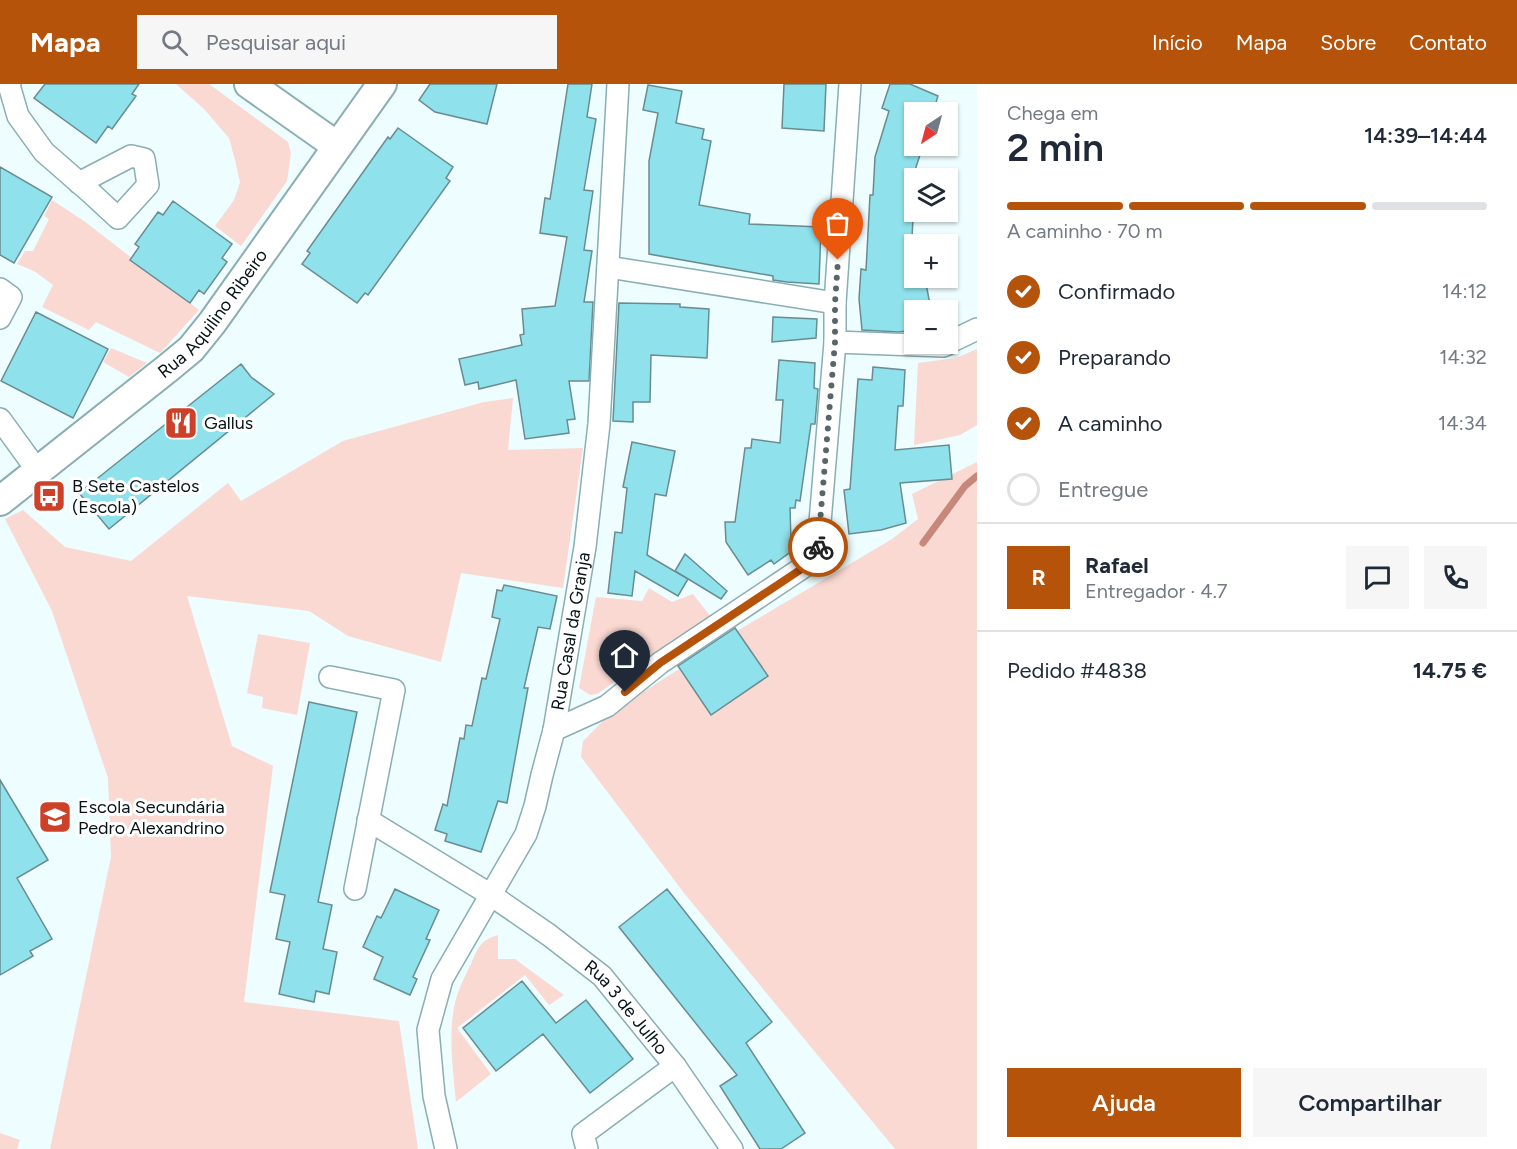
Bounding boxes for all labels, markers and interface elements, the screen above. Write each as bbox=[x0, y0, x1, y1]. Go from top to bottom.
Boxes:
search box bbox=[137, 15, 557, 69]
text: Mapa bbox=[30, 25, 101, 59]
icon: search bbox=[158, 26, 191, 59]
text: Pesquisar aqui bbox=[206, 29, 346, 56]
text: Início bbox=[1152, 30, 1203, 55]
text: Mapa bbox=[1236, 30, 1287, 55]
text: Sobre bbox=[1320, 30, 1376, 55]
text: Contato bbox=[1409, 30, 1487, 55]
text: Chega em bbox=[1007, 101, 1098, 125]
north arrow bbox=[904, 102, 958, 156]
map controls bbox=[904, 102, 958, 354]
text: 14:39–14:44 bbox=[1364, 122, 1487, 149]
text: 2 min bbox=[1007, 124, 1104, 171]
button: layers bbox=[904, 168, 958, 222]
pin bbox=[812, 198, 863, 260]
icon: bag bbox=[821, 207, 854, 240]
text: A caminho · 70 m bbox=[1007, 219, 1163, 243]
button: + bbox=[904, 234, 958, 288]
street label: Rua Aquilino Ribeiro bbox=[153, 245, 272, 383]
icon: check bbox=[1007, 275, 1040, 308]
text: Confirmado bbox=[1058, 278, 1175, 305]
text: 14:12 bbox=[1442, 279, 1487, 303]
button: − bbox=[904, 300, 958, 354]
icon: check bbox=[1007, 341, 1040, 374]
text: Preparando bbox=[1058, 344, 1171, 371]
text: 14:32 bbox=[1439, 345, 1487, 369]
restaurant icon: Gallus bbox=[163, 405, 199, 441]
icon: check bbox=[1007, 407, 1040, 440]
text: A caminho bbox=[1058, 410, 1163, 437]
text: 14:34 bbox=[1438, 411, 1487, 435]
place label: Gallus bbox=[204, 412, 253, 434]
place label: B Sete Castelos (Escola) bbox=[72, 475, 199, 518]
text: Entregue bbox=[1058, 476, 1148, 503]
bus stop icon: B Sete Castelos (Escola) bbox=[31, 478, 67, 514]
courier bbox=[788, 517, 848, 577]
icon: bike bbox=[802, 531, 835, 564]
button: chat bbox=[1346, 546, 1409, 609]
button: phone bbox=[1424, 546, 1487, 609]
street label: Rua Casal da Granja bbox=[546, 550, 595, 712]
text: Rafael bbox=[1085, 552, 1149, 579]
text: R bbox=[1031, 564, 1046, 591]
text: Entregador · 4.7 bbox=[1085, 579, 1228, 603]
pin bbox=[599, 630, 650, 692]
icon: home bbox=[608, 639, 641, 672]
text: Pedido #4838 bbox=[1007, 657, 1147, 684]
text: 14.75 € bbox=[1413, 657, 1487, 684]
place label: Escola Secundária Pedro Alexandrino bbox=[78, 796, 225, 839]
school or university icon: Escola Secundária Pedro Alexandrino bbox=[37, 799, 73, 835]
street label: Rua 3 de Julho bbox=[580, 955, 673, 1059]
button: Ajuda bbox=[1007, 1068, 1241, 1137]
button: Compartilhar bbox=[1253, 1068, 1487, 1137]

